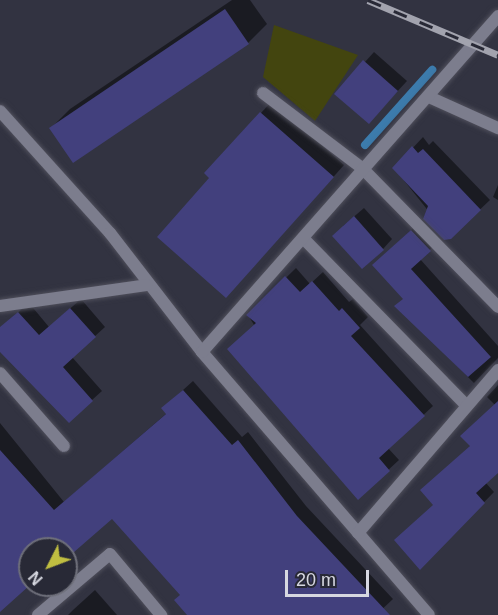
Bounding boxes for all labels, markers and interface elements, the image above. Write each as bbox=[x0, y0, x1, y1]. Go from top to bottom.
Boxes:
north arrow bbox=[18, 537, 78, 597]
scale bar bbox=[288, 558, 372, 596]
text: N bbox=[26, 568, 46, 588]
text: 20 m bbox=[296, 570, 336, 590]

